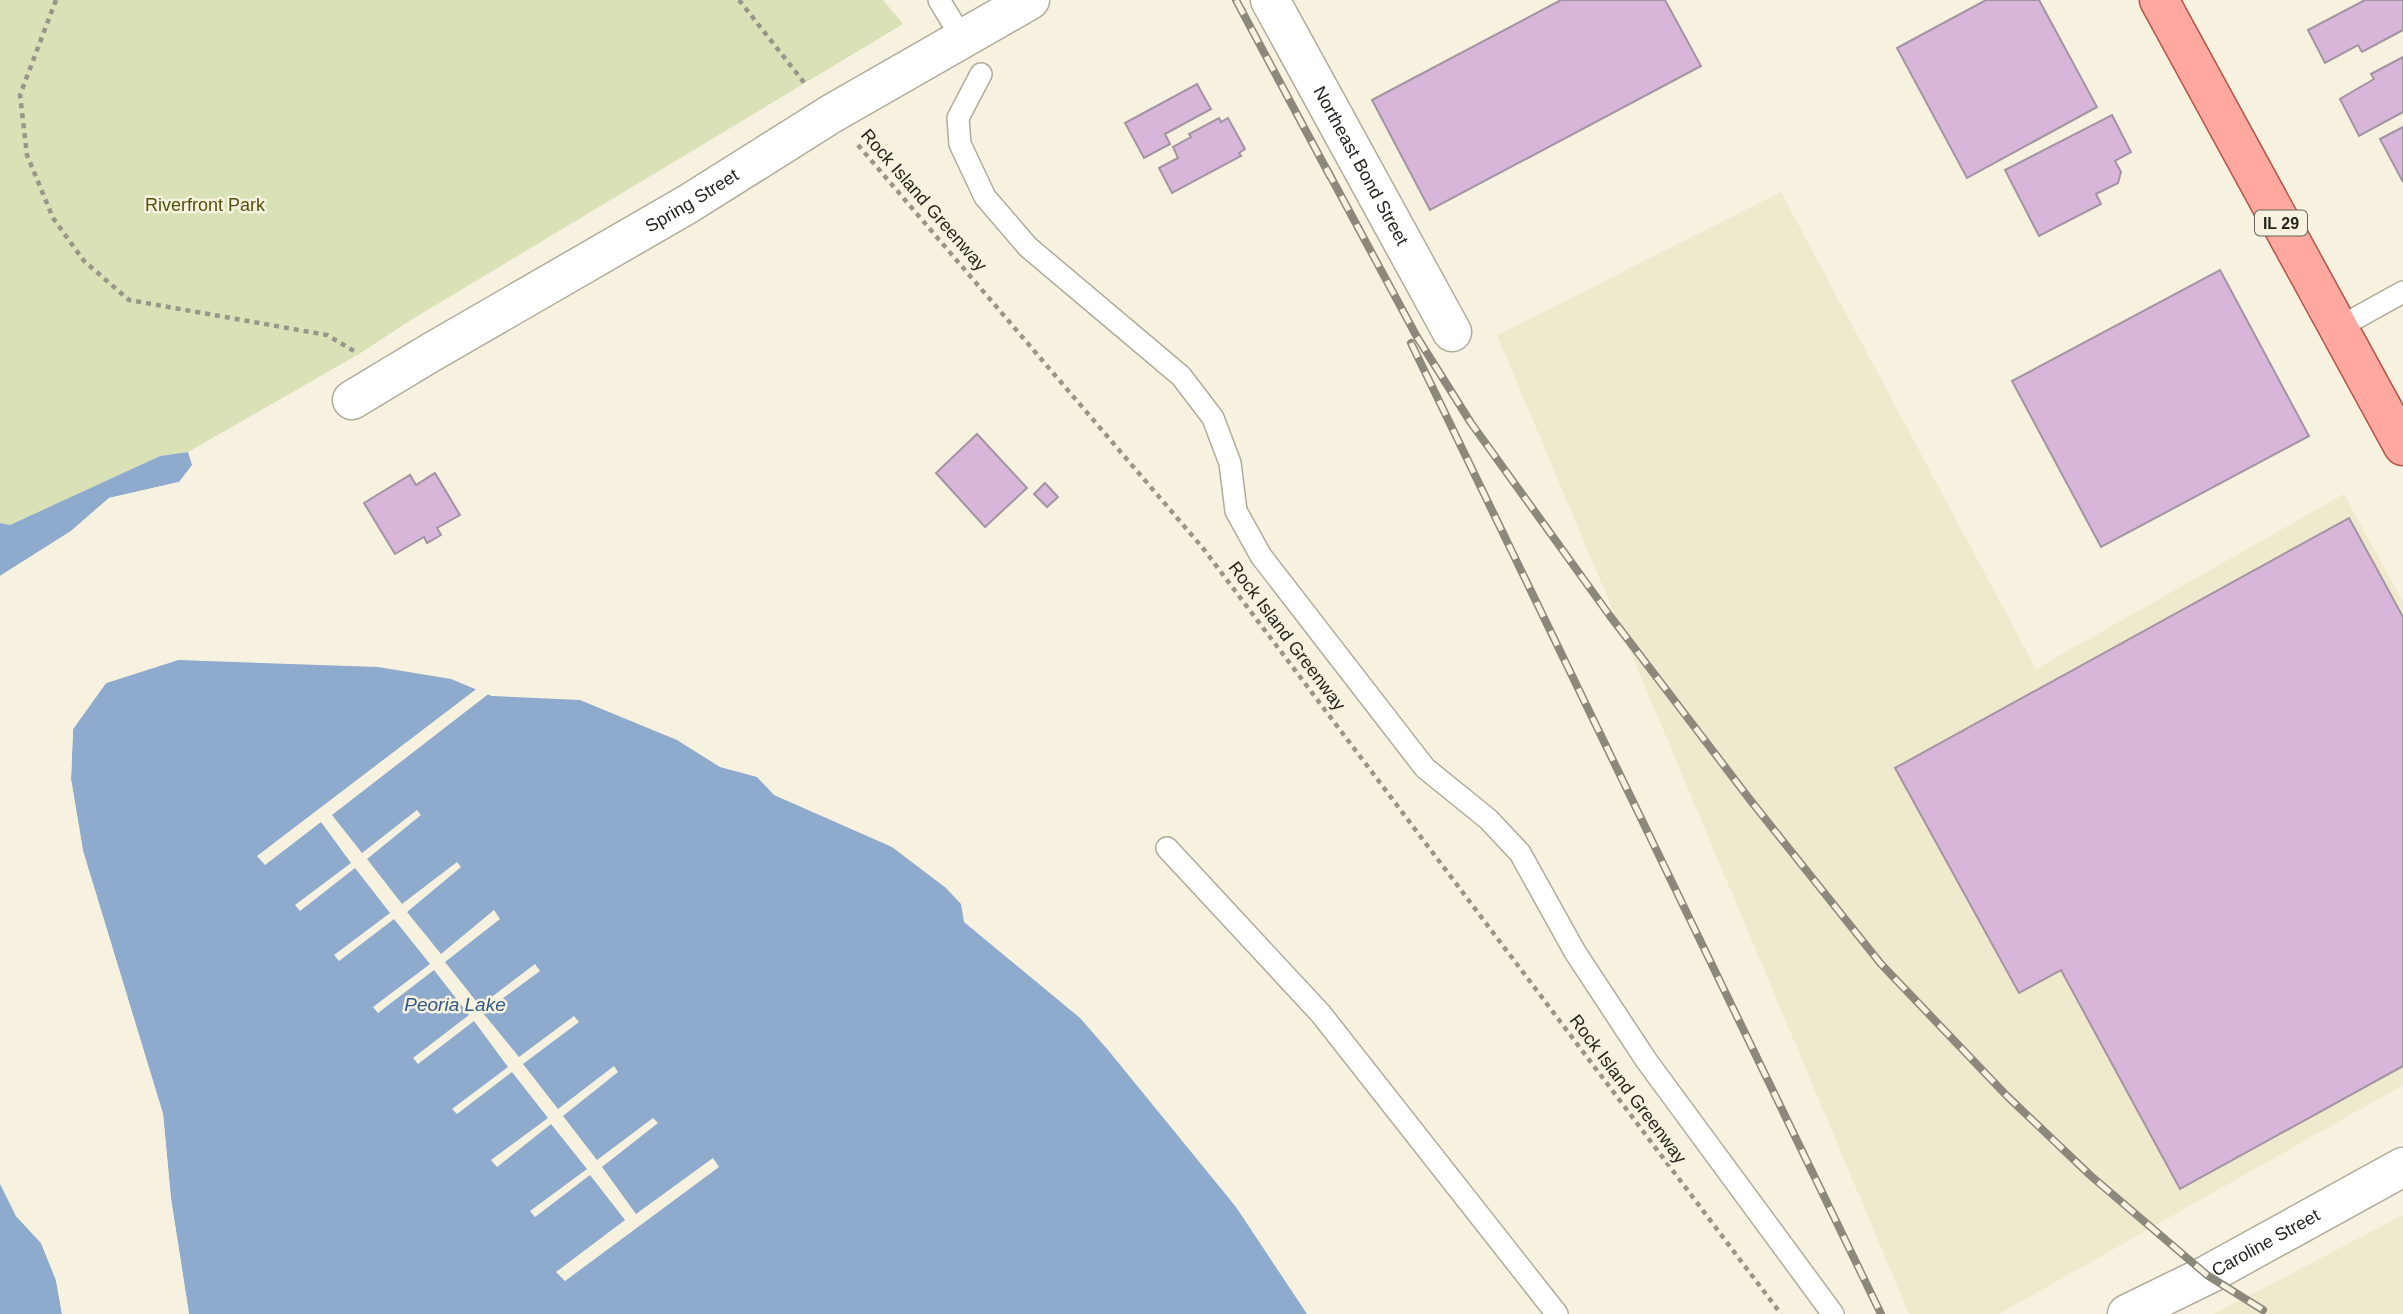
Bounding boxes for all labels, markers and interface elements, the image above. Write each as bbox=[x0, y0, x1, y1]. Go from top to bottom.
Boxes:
street label: Northeast Bond Street bbox=[1309, 83, 1412, 249]
street label: Rock Island Greenway bbox=[857, 125, 991, 275]
street label: Spring Street bbox=[642, 165, 742, 236]
park label: Riverfront Park bbox=[145, 195, 266, 215]
road number: IL 29 bbox=[2255, 210, 2307, 236]
street label: Rock Island Greenway bbox=[1225, 558, 1349, 714]
water label: Peoria Lake bbox=[404, 994, 506, 1015]
street label: Rock Island Greenway bbox=[1566, 1011, 1690, 1167]
street label: Caroline Street bbox=[2208, 1205, 2323, 1280]

